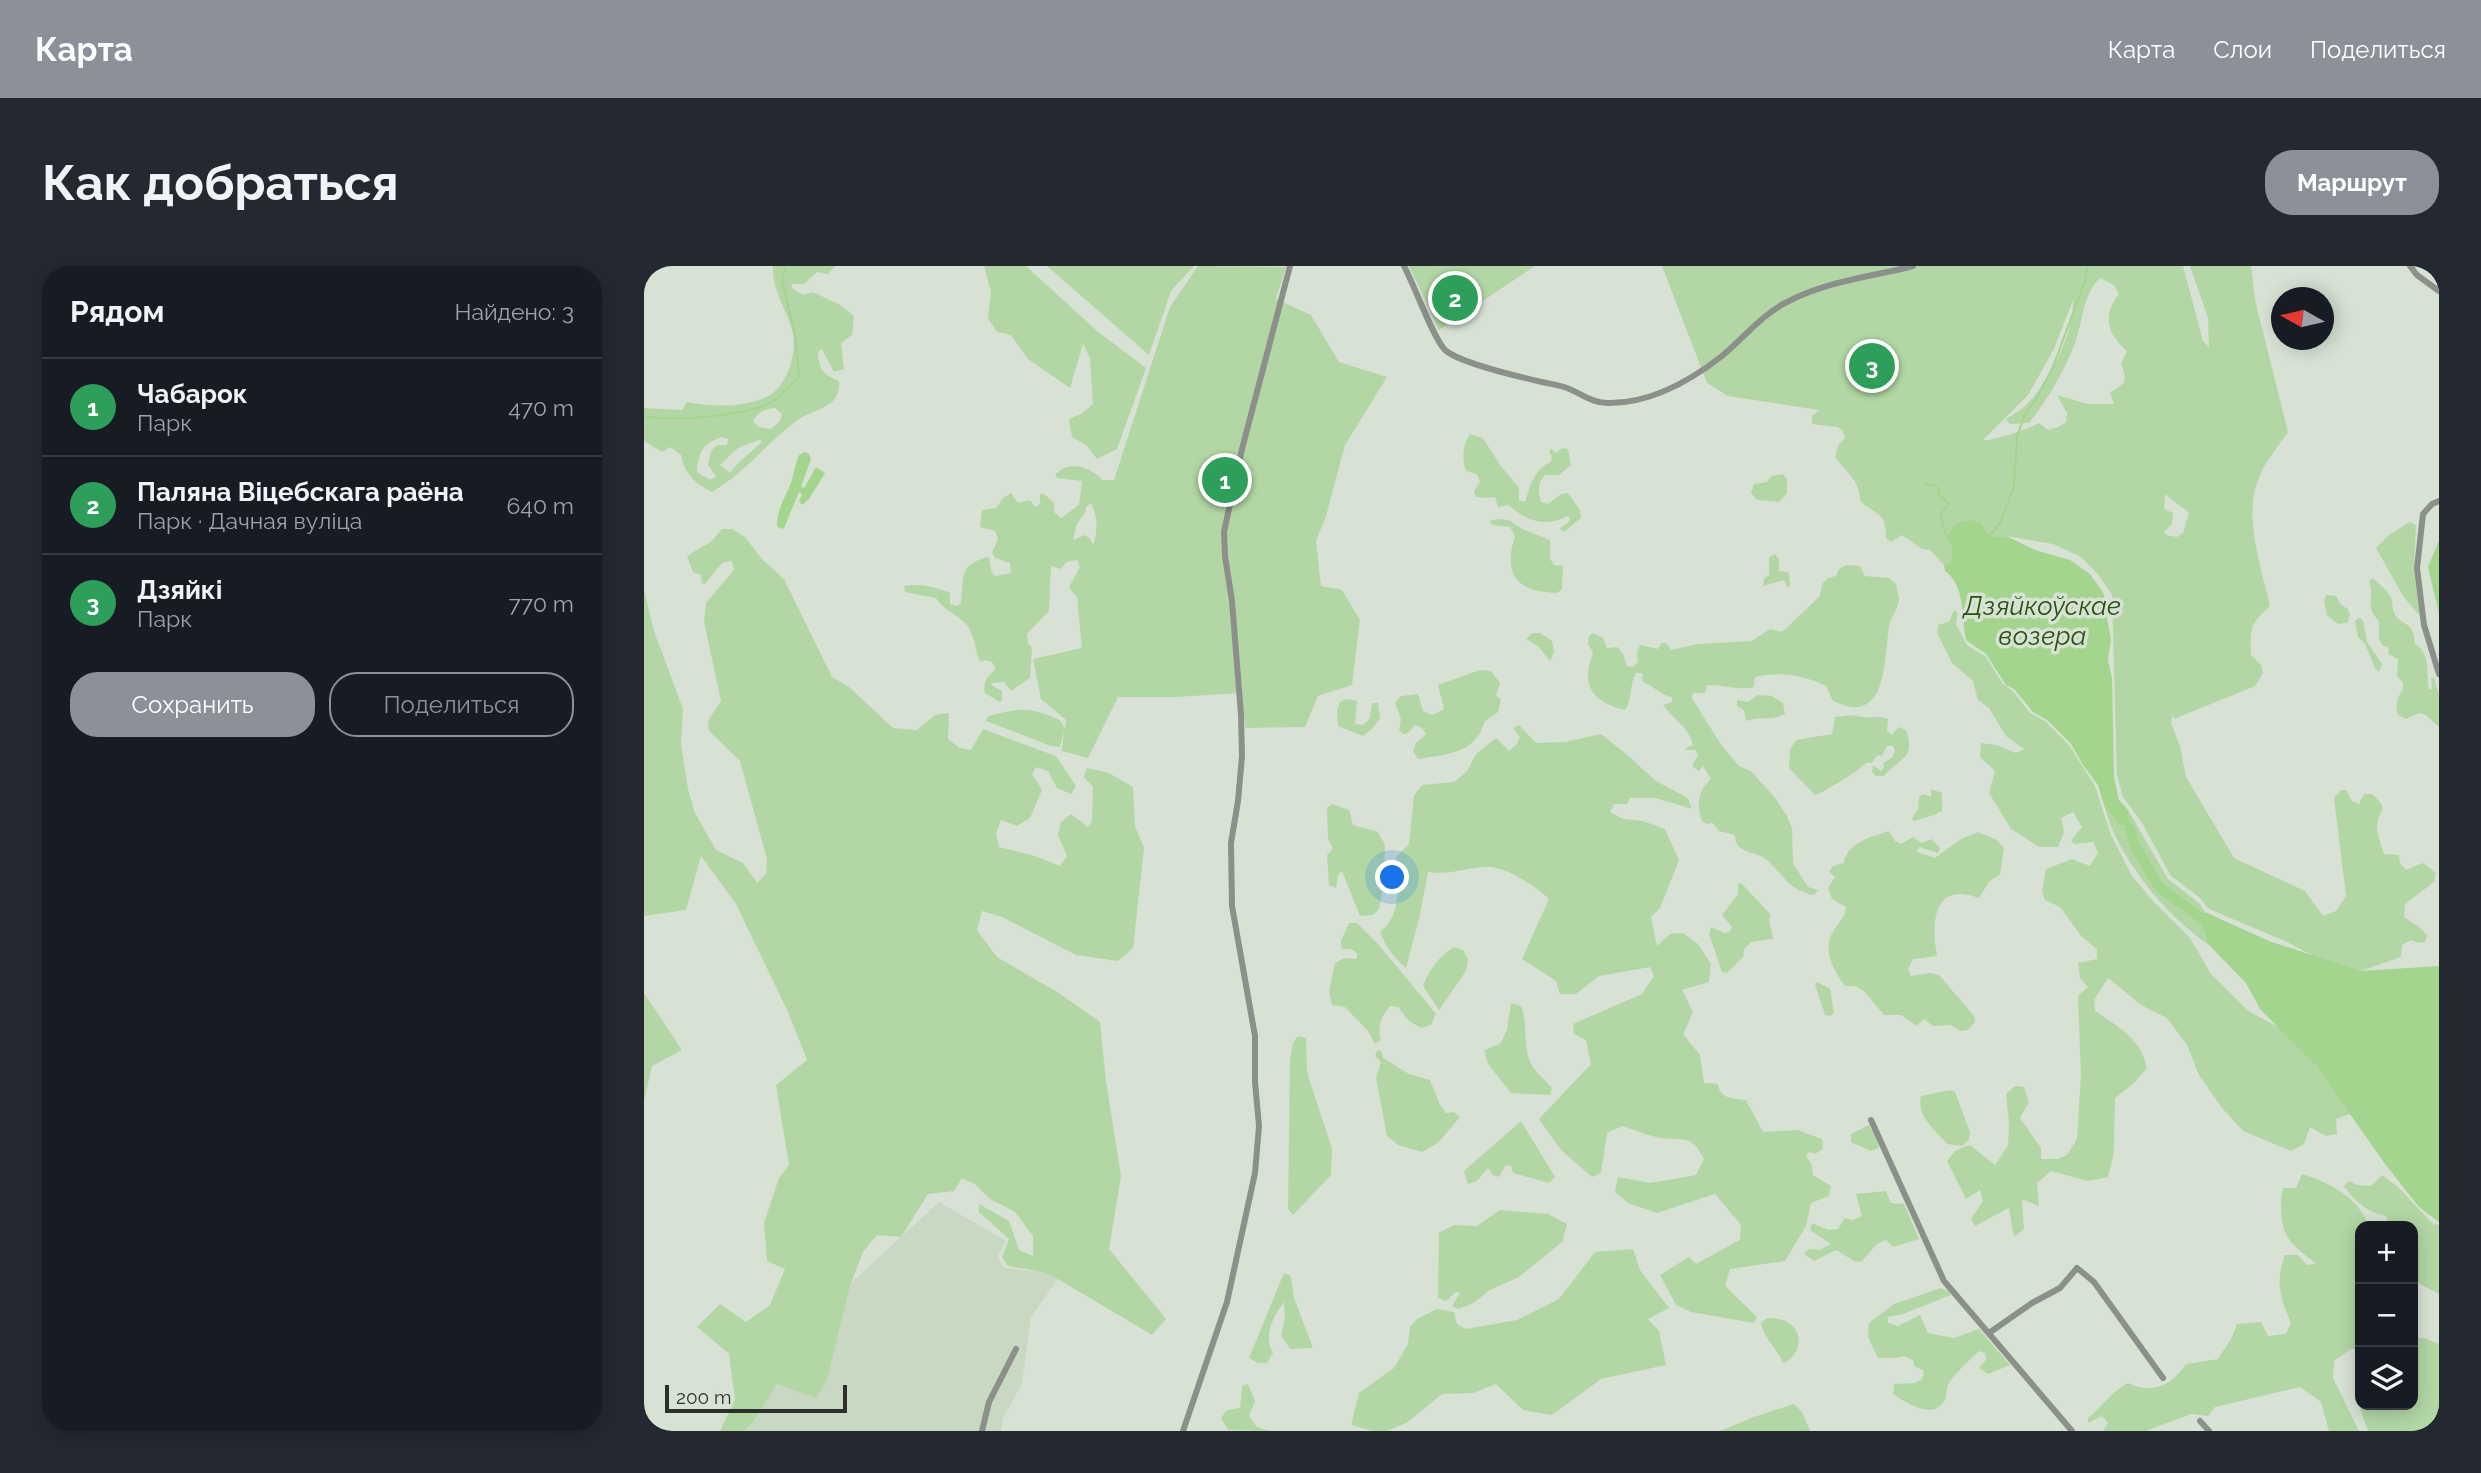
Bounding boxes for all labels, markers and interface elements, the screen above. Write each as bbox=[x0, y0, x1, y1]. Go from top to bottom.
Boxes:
text: Карта bbox=[35, 30, 133, 69]
text: Карта bbox=[2108, 35, 2175, 64]
text: Слои bbox=[2213, 35, 2272, 64]
text: Поделиться bbox=[2310, 35, 2446, 64]
button: Маршрут bbox=[2265, 150, 2439, 215]
text: Как добраться bbox=[42, 154, 399, 211]
pin: 2 bbox=[1432, 272, 1478, 324]
north arrow bbox=[2271, 287, 2334, 350]
text: Рядом bbox=[70, 294, 164, 329]
text: Найдено: 3 bbox=[455, 298, 574, 325]
pin: 3 bbox=[1849, 340, 1895, 392]
text: Чабарок bbox=[137, 379, 248, 409]
text: 1 bbox=[87, 394, 99, 421]
text: 470 m bbox=[508, 394, 574, 421]
text: Парк bbox=[137, 409, 192, 436]
pin: 1 bbox=[1202, 454, 1248, 506]
text: Паляна Віцебскага раёна bbox=[137, 477, 464, 507]
text: 2 bbox=[87, 492, 99, 519]
text: 640 m bbox=[506, 492, 574, 519]
text: Парк · Дачная вуліца bbox=[137, 507, 362, 534]
text: Дзяйкі bbox=[137, 575, 222, 605]
text: 3 bbox=[87, 590, 99, 617]
text: 770 m bbox=[508, 590, 574, 617]
water label: Дзяйкоўскае возера bbox=[1962, 591, 2121, 651]
text: Парк bbox=[137, 605, 192, 632]
button: Сохранить bbox=[70, 672, 315, 737]
button: Поделиться bbox=[329, 672, 574, 737]
your location bbox=[1375, 860, 1409, 894]
map controls bbox=[2355, 1221, 2418, 1410]
button: + bbox=[2355, 1221, 2418, 1284]
button: − bbox=[2355, 1284, 2418, 1347]
button: layers bbox=[2355, 1347, 2418, 1410]
scale bar bbox=[665, 1382, 847, 1414]
text: 200 m bbox=[676, 1386, 731, 1408]

